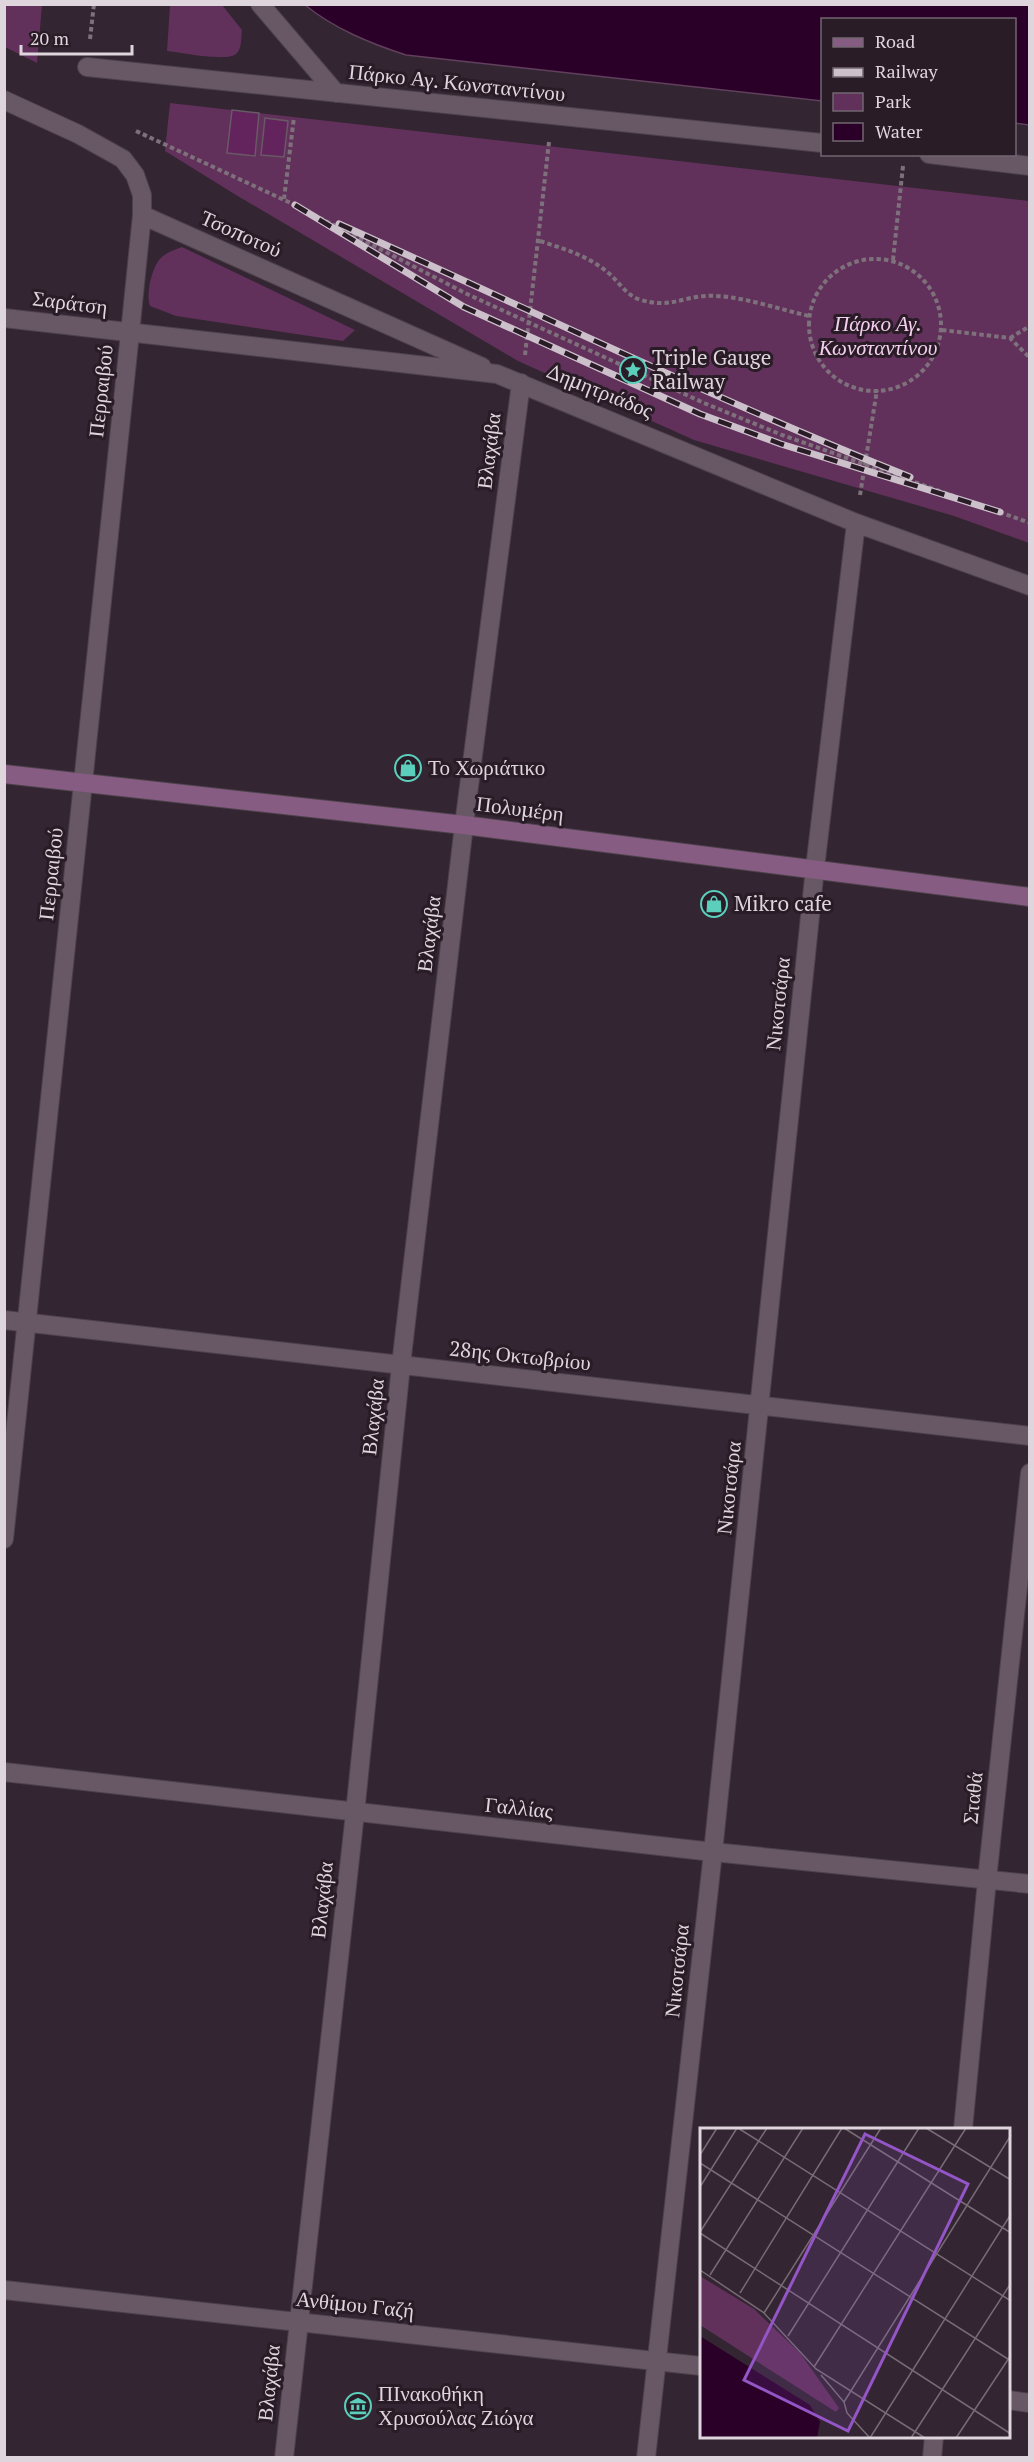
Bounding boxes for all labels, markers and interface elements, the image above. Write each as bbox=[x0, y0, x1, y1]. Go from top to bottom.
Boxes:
scale bar bbox=[21, 18, 132, 56]
legend bbox=[821, 18, 1016, 156]
text: 20 m bbox=[30, 26, 70, 50]
text: Road bbox=[875, 29, 915, 53]
street label: Πάρκο Αγ. Κωνσταντίνου bbox=[347, 57, 567, 107]
text: Railway bbox=[875, 59, 939, 83]
text: Park bbox=[875, 89, 912, 113]
text: Water bbox=[875, 119, 922, 143]
street label: Τσοποτού bbox=[196, 203, 286, 263]
street label: Σαράτση bbox=[31, 284, 109, 321]
park label: Πάρκο Αγ. Κωνσταντίνου bbox=[818, 309, 937, 361]
street label: Περραιβού bbox=[81, 343, 119, 439]
place label: Triple Gauge Railway bbox=[652, 343, 771, 395]
place icon: Triple Gauge Railway bbox=[618, 355, 648, 385]
street label: Δημητριάδος bbox=[543, 356, 658, 424]
street label: Βλαχάβα bbox=[469, 411, 507, 491]
shop icon: Το Χωριάτικο bbox=[393, 753, 423, 783]
place label: Το Χωριάτικο bbox=[428, 753, 545, 781]
street label: Πολυμέρη bbox=[475, 789, 566, 827]
street label: Περραιβού bbox=[31, 826, 69, 922]
shop icon: Mikro cafe bbox=[699, 889, 729, 919]
place label: Mikro cafe bbox=[734, 889, 832, 917]
street label: Βλαχάβα bbox=[409, 894, 447, 974]
street label: Νικοτσάρα bbox=[758, 956, 796, 1052]
street label: 28ης Οκτωβρίου bbox=[448, 1334, 592, 1376]
street label: Βλαχάβα bbox=[354, 1377, 390, 1457]
street label: Νικοτσάρα bbox=[709, 1440, 747, 1536]
street label: Σταθά bbox=[955, 1770, 989, 1825]
street label: Γαλλίας bbox=[484, 1790, 555, 1825]
street label: Βλαχάβα bbox=[303, 1860, 339, 1940]
street label: Νικοτσάρα bbox=[657, 1923, 695, 2019]
inset map bbox=[700, 2128, 1010, 2438]
street label: Ανθίμου Γαζή bbox=[295, 2284, 416, 2324]
street label: Βλαχάβα bbox=[250, 2343, 286, 2423]
place label: ΠΙνακοθήκη Χρυσούλας Ζιώγα bbox=[378, 2379, 533, 2431]
museum icon: ΠΙνακοθήκη Χρυσούλας Ζιώγα bbox=[343, 2391, 373, 2421]

